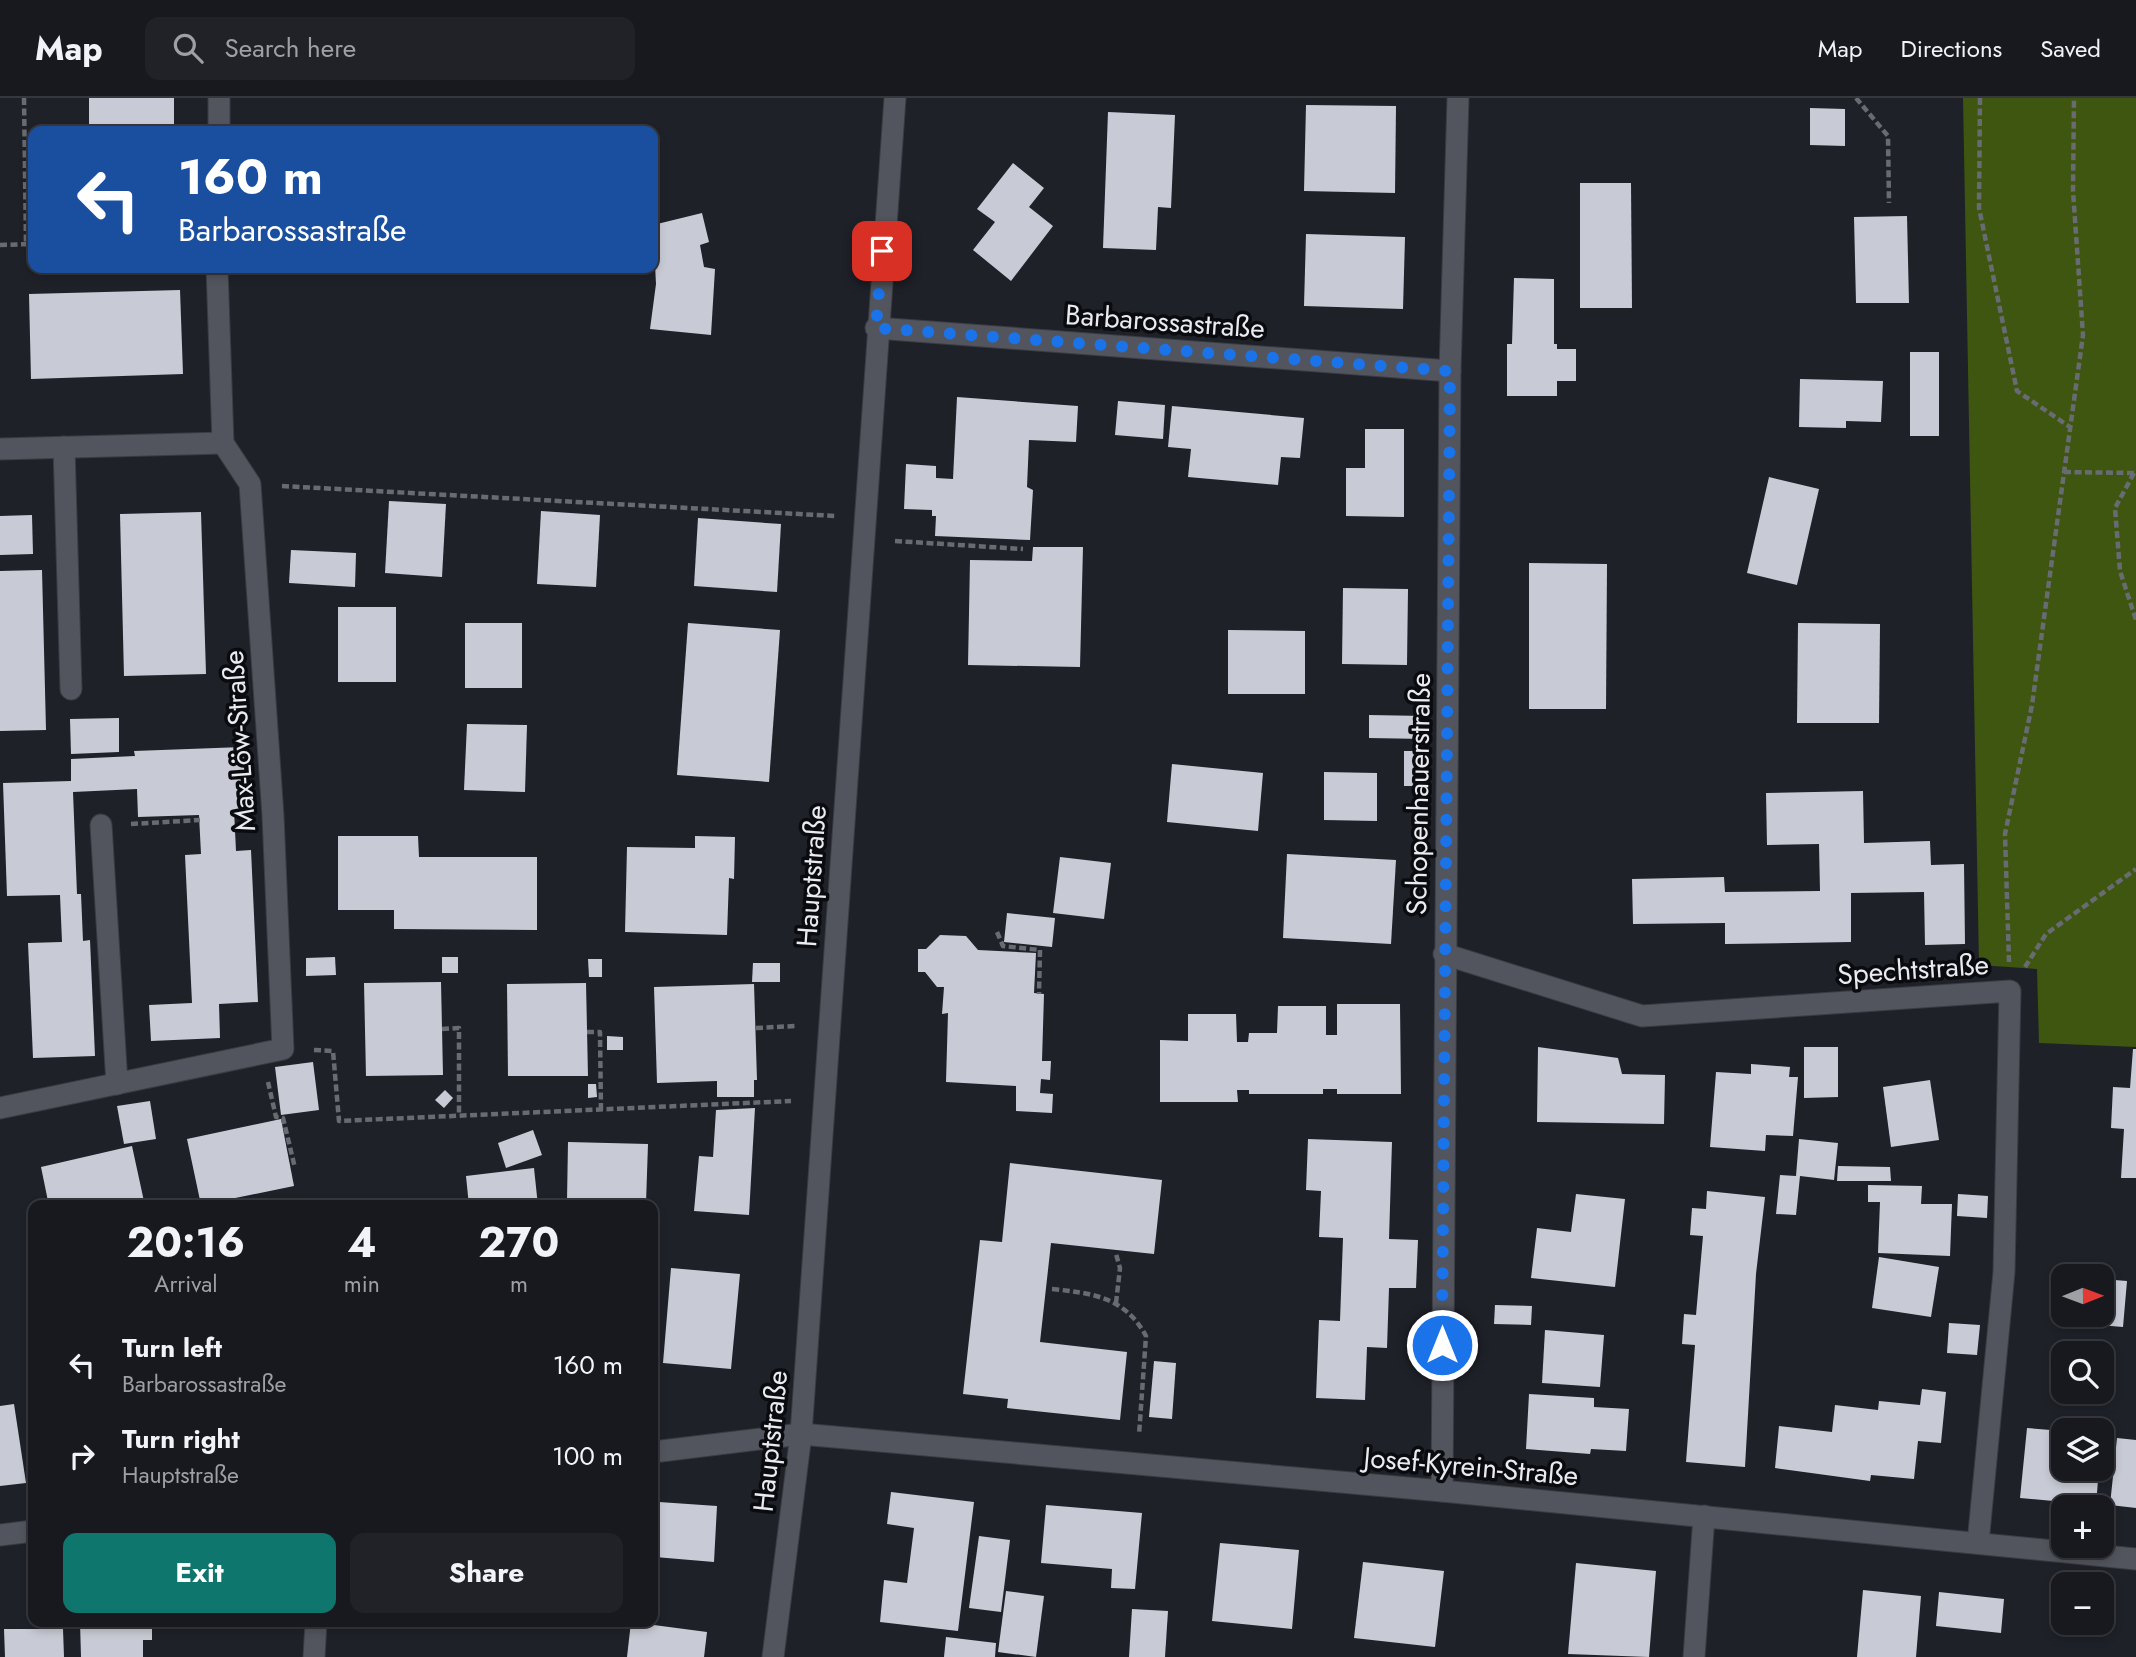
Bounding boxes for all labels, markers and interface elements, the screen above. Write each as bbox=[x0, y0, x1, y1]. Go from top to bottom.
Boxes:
search box bbox=[145, 17, 635, 80]
text: Map bbox=[35, 25, 103, 72]
icon: search bbox=[169, 29, 207, 67]
text: Search here bbox=[225, 29, 356, 67]
text: Map bbox=[1818, 31, 1863, 66]
text: Directions bbox=[1901, 31, 2002, 66]
text: Saved bbox=[2040, 31, 2101, 66]
text: 160 m bbox=[178, 142, 323, 212]
icon: left bbox=[63, 154, 154, 245]
text: Barbarossastraße bbox=[178, 207, 407, 253]
pin bbox=[852, 221, 912, 281]
icon: arrive bbox=[863, 232, 901, 270]
street label: Barbarossastraße bbox=[1064, 294, 1266, 349]
street label: Max-Löw-Straße bbox=[213, 649, 266, 833]
street label: Schopenhauerstraße bbox=[1396, 673, 1441, 915]
street label: Hauptstraße bbox=[786, 804, 837, 948]
street label: Spechtstraße bbox=[1836, 944, 1990, 995]
text: 20:16 bbox=[127, 1212, 245, 1273]
text: 4 bbox=[347, 1212, 376, 1273]
text: 270 bbox=[479, 1212, 559, 1273]
north arrow bbox=[2051, 1264, 2114, 1326]
map controls bbox=[2051, 1264, 2114, 1635]
text: Arrival bbox=[154, 1267, 218, 1301]
text: min bbox=[344, 1267, 380, 1301]
text: m bbox=[510, 1267, 528, 1301]
position arrow bbox=[1405, 1308, 1479, 1382]
text: Turn left bbox=[122, 1329, 222, 1367]
button: search bbox=[2051, 1341, 2114, 1404]
icon: left bbox=[63, 1346, 101, 1384]
text: 160 m bbox=[553, 1346, 623, 1384]
text: Barbarossastraße bbox=[122, 1367, 286, 1401]
street label: Hauptstraße bbox=[743, 1368, 798, 1514]
button: layers bbox=[2051, 1418, 2114, 1481]
text: Turn right bbox=[122, 1420, 240, 1458]
street label: Josef-Kyrein-Straße bbox=[1358, 1436, 1580, 1496]
icon: right bbox=[63, 1437, 101, 1475]
text: 100 m bbox=[552, 1437, 623, 1475]
text: Hauptstraße bbox=[122, 1458, 239, 1492]
button: + bbox=[2051, 1495, 2114, 1558]
button: Exit bbox=[63, 1533, 336, 1613]
button: Share bbox=[350, 1533, 623, 1613]
button: − bbox=[2051, 1572, 2114, 1635]

